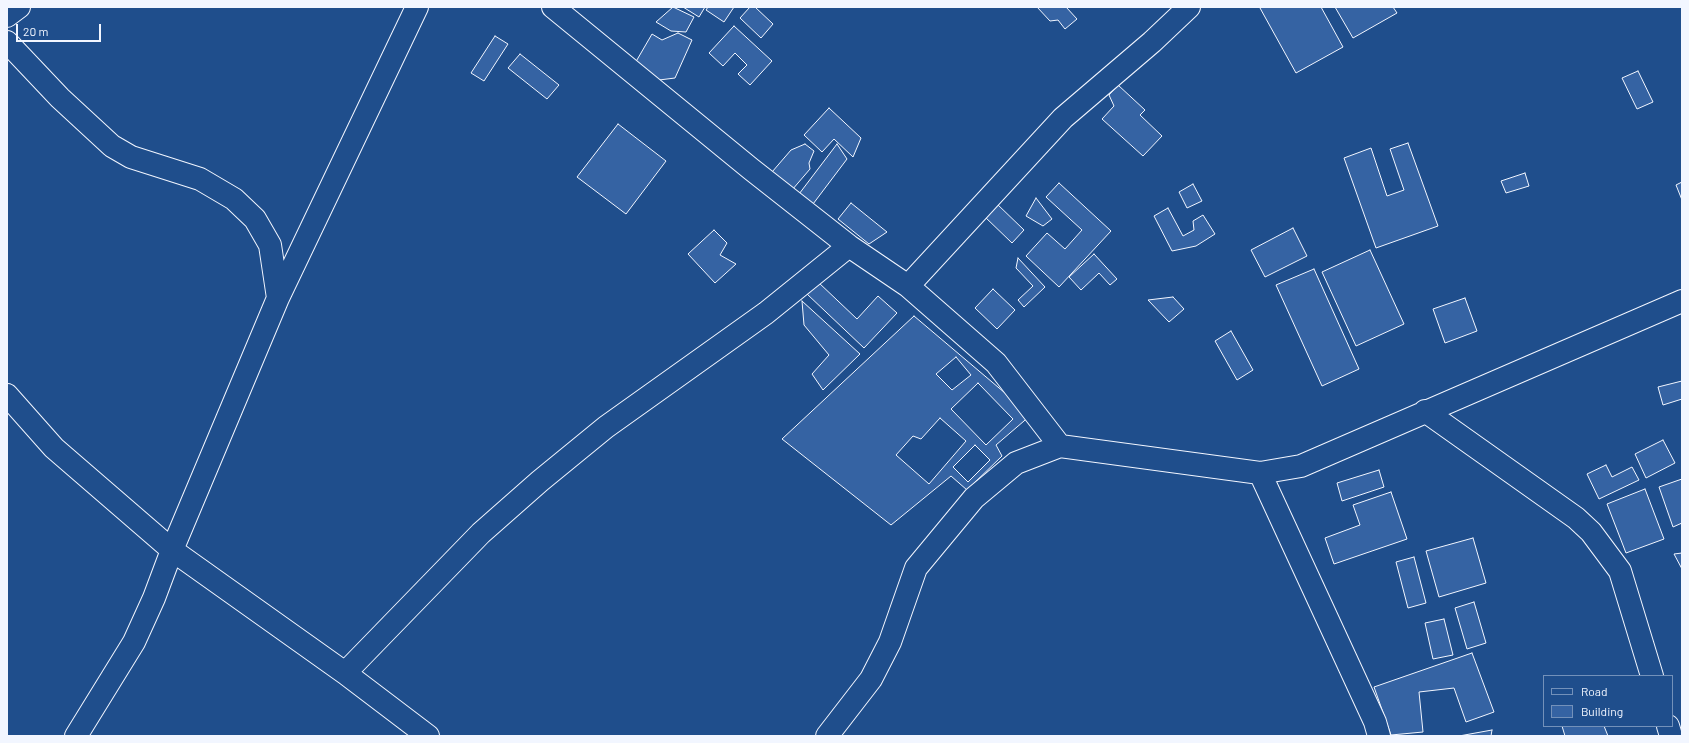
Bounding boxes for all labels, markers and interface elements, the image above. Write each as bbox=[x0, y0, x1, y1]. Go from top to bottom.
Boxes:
scale bar bbox=[18, 16, 103, 42]
text: 20 m bbox=[23, 24, 49, 38]
legend bbox=[1543, 675, 1673, 727]
text: Road bbox=[1581, 684, 1608, 698]
text: Building bbox=[1581, 704, 1623, 718]

